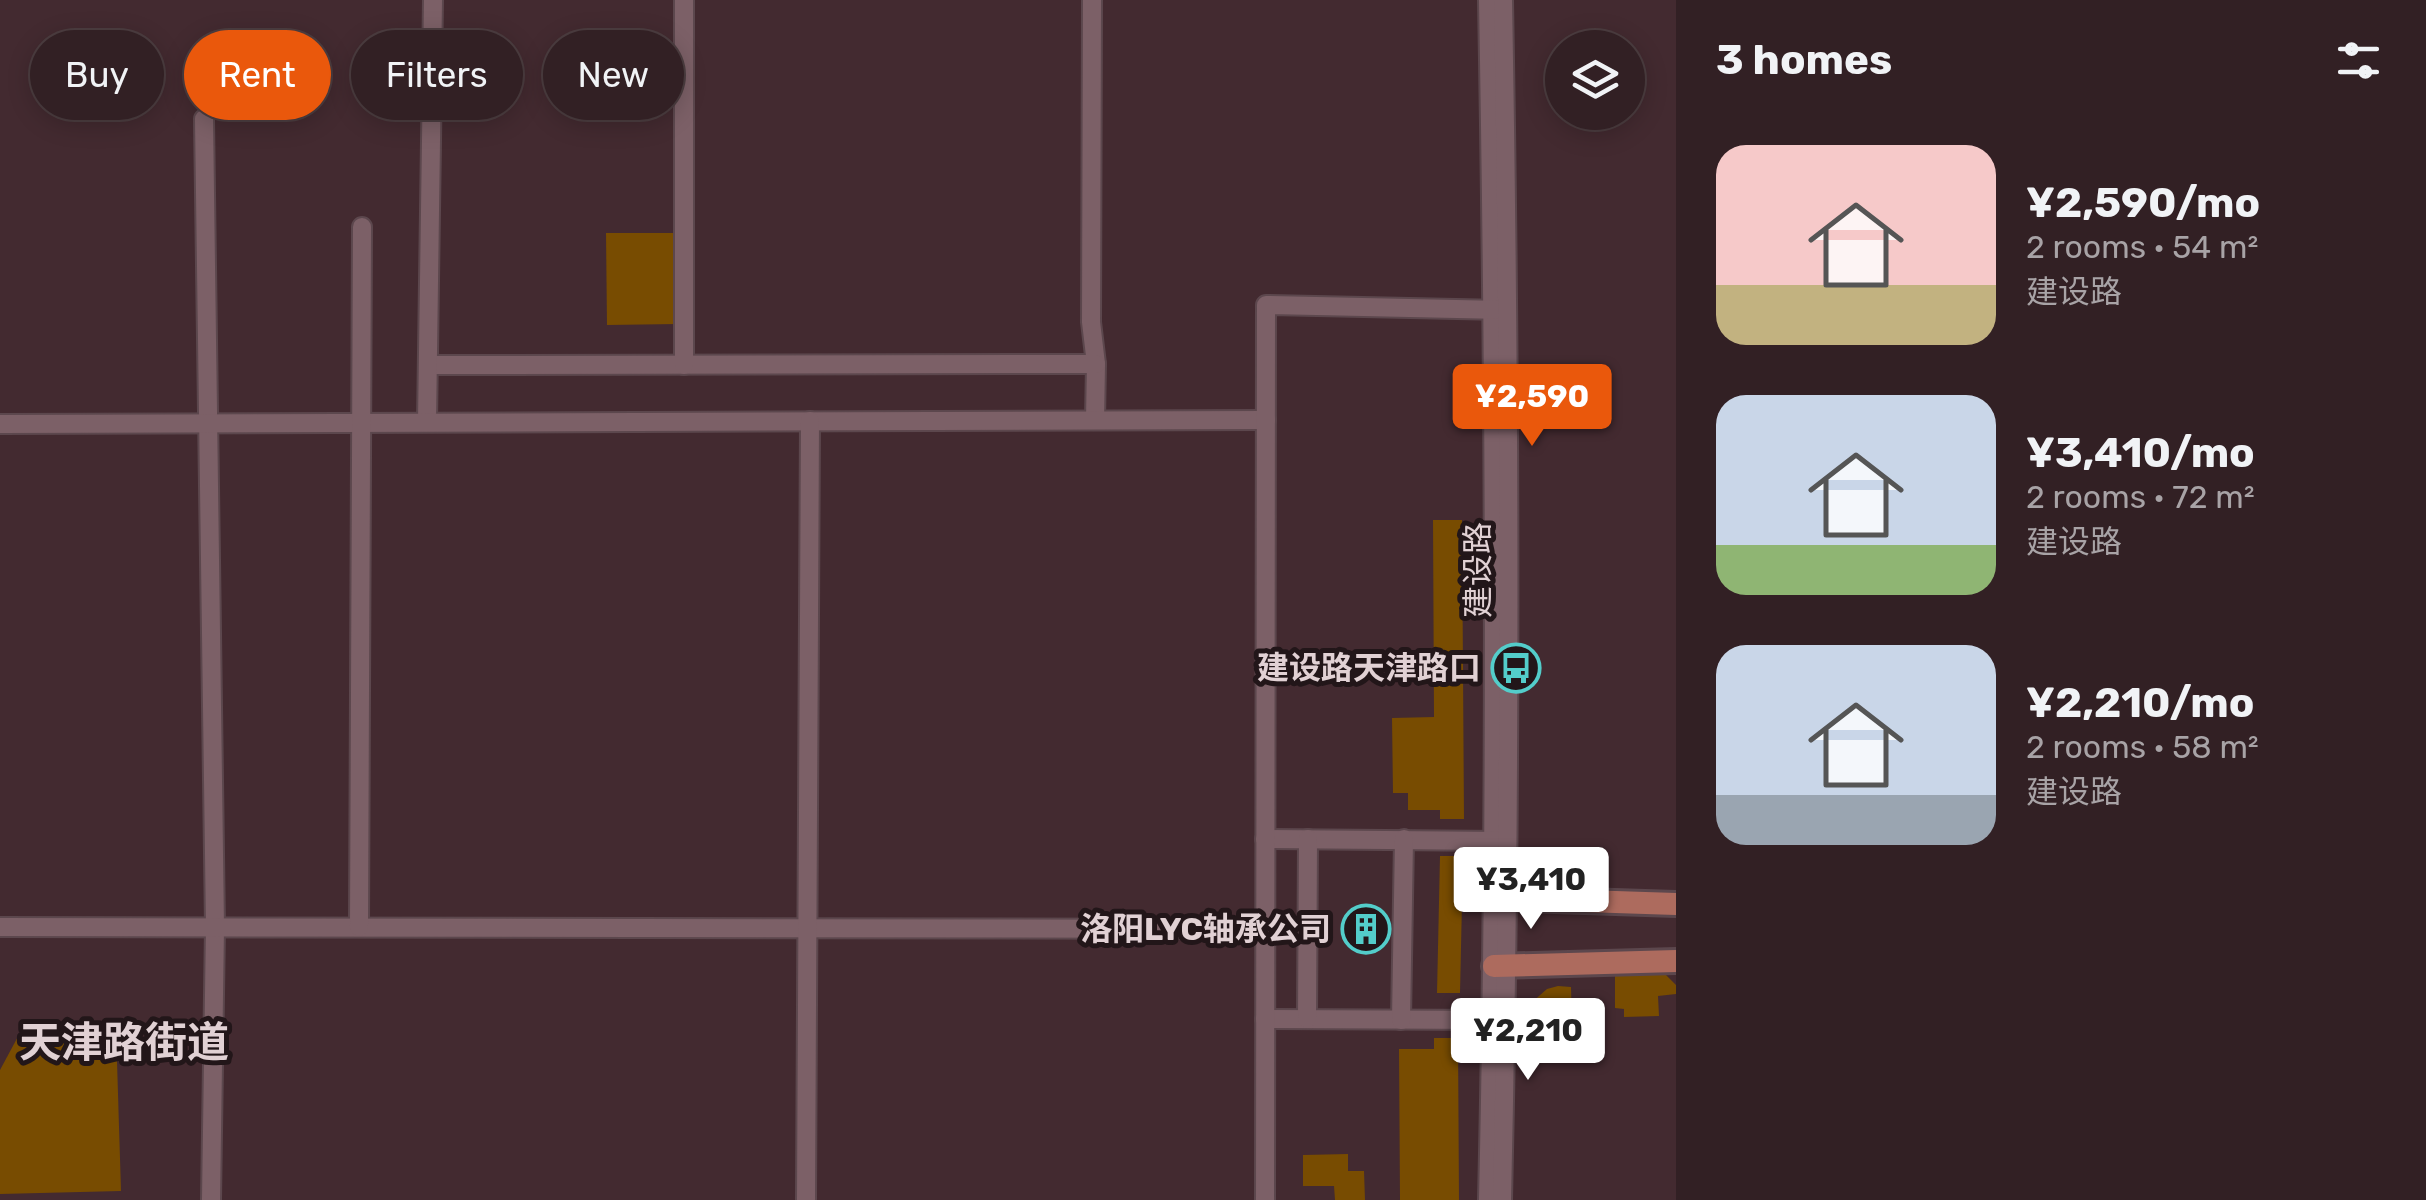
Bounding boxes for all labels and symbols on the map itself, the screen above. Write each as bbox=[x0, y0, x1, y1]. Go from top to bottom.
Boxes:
pin: ¥2,590 bbox=[1451, 364, 1613, 449]
street label: 建设路 bbox=[1459, 522, 1497, 618]
bus stop icon: 建设路天津路口 bbox=[1490, 642, 1542, 694]
place label: 建设路天津路口 bbox=[1257, 649, 1481, 687]
pin: ¥3,410 bbox=[1450, 847, 1612, 932]
building icon: 洛阳LYC轴承公司 bbox=[1340, 903, 1392, 955]
place label: 洛阳LYC轴承公司 bbox=[1080, 910, 1331, 948]
pin: ¥2,210 bbox=[1447, 998, 1609, 1083]
district label: 天津路街道 bbox=[19, 1018, 229, 1068]

